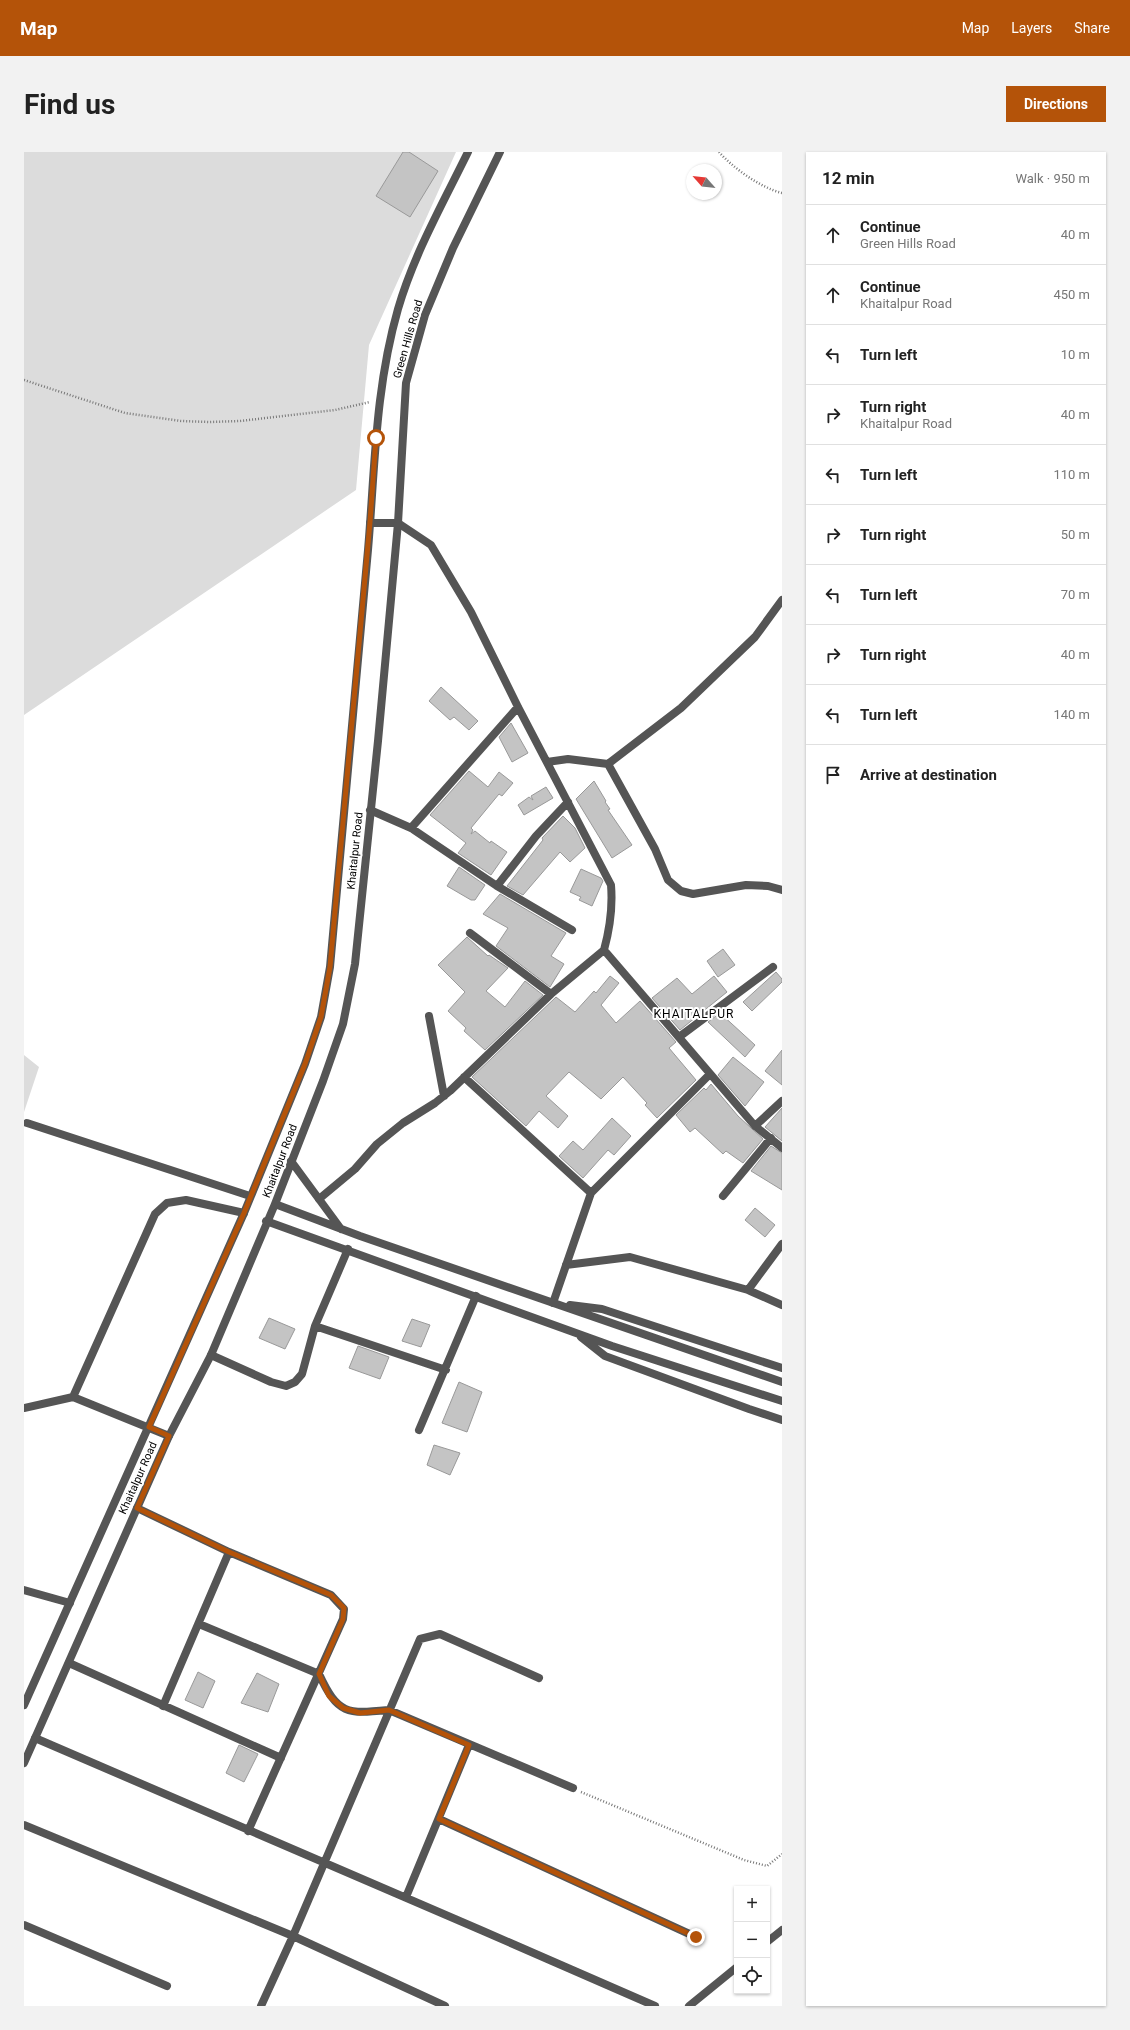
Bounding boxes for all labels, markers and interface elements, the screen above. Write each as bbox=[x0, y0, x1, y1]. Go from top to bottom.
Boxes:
text: Map bbox=[20, 17, 58, 40]
text: Map bbox=[962, 20, 989, 36]
text: Layers bbox=[1011, 20, 1052, 36]
text: Share bbox=[1074, 20, 1110, 36]
button: Directions bbox=[1006, 86, 1106, 122]
text: Find us bbox=[24, 88, 115, 121]
north arrow bbox=[686, 164, 722, 200]
text: 12 min bbox=[822, 168, 875, 188]
text: Walk · 950 m bbox=[1015, 171, 1090, 186]
text: Continue bbox=[860, 218, 921, 236]
icon: ahead bbox=[822, 224, 844, 246]
text: 40 m bbox=[1061, 227, 1090, 242]
text: Green Hills Road bbox=[860, 236, 956, 251]
text: Continue bbox=[860, 278, 921, 296]
icon: ahead bbox=[822, 284, 844, 306]
text: 450 m bbox=[1053, 287, 1090, 302]
text: Khaitalpur Road bbox=[860, 296, 952, 311]
street label: Green Hills Road bbox=[391, 298, 425, 380]
icon: left bbox=[822, 344, 844, 366]
text: Turn left bbox=[860, 346, 917, 364]
text: 10 m bbox=[1061, 347, 1090, 362]
text: Turn right bbox=[860, 398, 926, 416]
icon: right bbox=[822, 404, 844, 426]
text: 40 m bbox=[1061, 407, 1090, 422]
text: Khaitalpur Road bbox=[860, 416, 952, 431]
route start bbox=[367, 429, 385, 447]
icon: left bbox=[822, 464, 844, 486]
text: Turn left bbox=[860, 466, 917, 484]
text: 110 m bbox=[1053, 467, 1090, 482]
icon: right bbox=[822, 524, 844, 546]
text: Turn right bbox=[860, 526, 926, 544]
text: 50 m bbox=[1061, 527, 1090, 542]
icon: left bbox=[822, 584, 844, 606]
text: Turn left bbox=[860, 586, 917, 604]
text: 70 m bbox=[1061, 587, 1090, 602]
icon: right bbox=[822, 644, 844, 666]
text: Turn right bbox=[860, 646, 926, 664]
text: 40 m bbox=[1061, 647, 1090, 662]
icon: left bbox=[822, 704, 844, 726]
text: Turn left bbox=[860, 706, 917, 724]
text: 140 m bbox=[1053, 707, 1090, 722]
icon: arrive bbox=[822, 764, 844, 786]
text: Arrive at destination bbox=[860, 766, 997, 784]
street label: Khaitalpur Road bbox=[344, 812, 366, 890]
district label: KHAITALPUR bbox=[654, 1007, 734, 1021]
street label: Khaitalpur Road bbox=[260, 1122, 300, 1200]
street label: Khaitalpur Road bbox=[116, 1440, 160, 1516]
map controls bbox=[734, 1886, 770, 1994]
button: + bbox=[734, 1886, 770, 1922]
button: − bbox=[734, 1922, 770, 1958]
route end bbox=[687, 1928, 705, 1946]
button: locate bbox=[734, 1958, 770, 1994]

